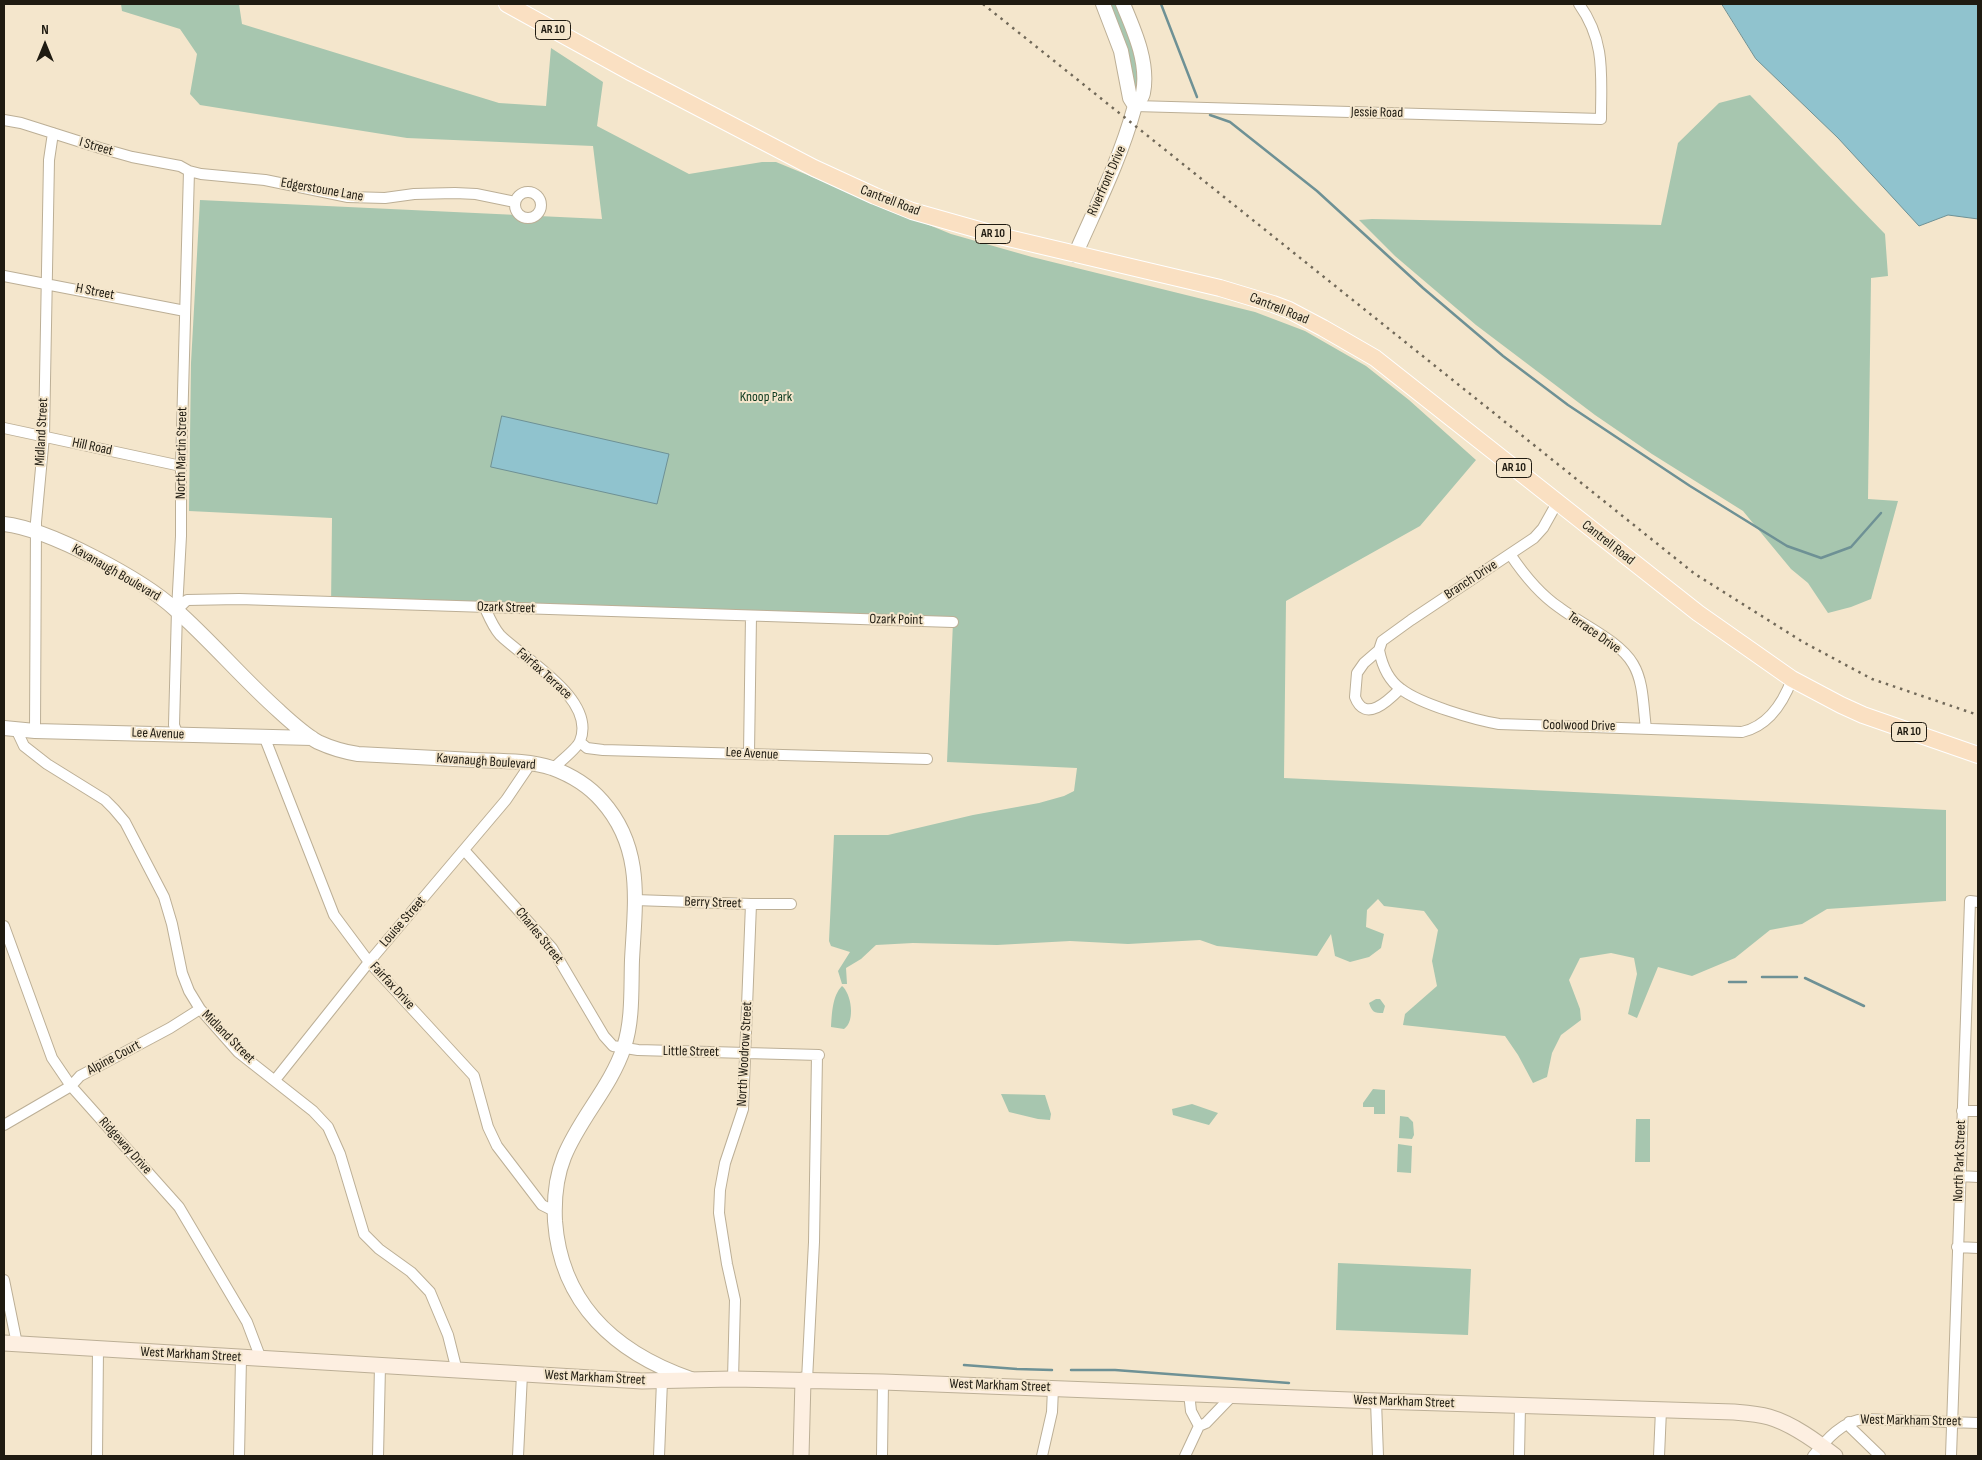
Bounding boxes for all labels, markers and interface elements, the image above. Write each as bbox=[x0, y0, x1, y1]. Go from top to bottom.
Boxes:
north arrow bbox=[20, 20, 70, 70]
road number: AR 10 bbox=[536, 20, 570, 40]
text: N bbox=[41, 21, 49, 38]
street label: Jessie Road bbox=[1351, 104, 1403, 122]
street label: I Street bbox=[77, 134, 115, 160]
street label: Riverfront Drive bbox=[1084, 143, 1130, 219]
street label: Edgerstoune Lane bbox=[279, 174, 365, 206]
street label: Cantrell Road bbox=[858, 182, 922, 220]
road number: AR 10 bbox=[976, 224, 1010, 243]
street label: H Street bbox=[74, 280, 116, 304]
street label: Cantrell Road bbox=[1247, 290, 1311, 328]
park label: Knoop Park bbox=[740, 389, 792, 405]
street label: Midland Street bbox=[32, 397, 52, 467]
street label: North Martin Street bbox=[173, 407, 191, 499]
street label: Hill Road bbox=[70, 435, 114, 459]
road number: AR 10 bbox=[1496, 458, 1532, 478]
street label: Cantrell Road bbox=[1578, 517, 1638, 569]
street label: Kavanaugh Boulevard bbox=[69, 541, 163, 605]
street label: Branch Drive bbox=[1441, 557, 1501, 603]
street label: Ozark Street bbox=[476, 599, 536, 617]
street label: Terrace Drive bbox=[1564, 609, 1624, 657]
street label: Ozark Point bbox=[869, 611, 923, 629]
street label: Fairfax Terrace bbox=[513, 645, 575, 703]
street label: Coolwood Drive bbox=[1542, 717, 1616, 735]
road number: AR 10 bbox=[1892, 722, 1926, 742]
street label: Lee Avenue bbox=[131, 725, 185, 743]
street label: Lee Avenue bbox=[725, 744, 779, 764]
street label: Kavanaugh Boulevard bbox=[436, 750, 536, 774]
street label: Louise Street bbox=[376, 893, 430, 951]
street label: Berry Street bbox=[684, 894, 742, 912]
street label: Charles Street bbox=[511, 905, 567, 967]
street label: Fairfax Drive bbox=[366, 959, 418, 1013]
street label: North Woodrow Street bbox=[734, 1001, 756, 1107]
street label: Midland Street bbox=[198, 1007, 258, 1067]
street label: Alpine Court bbox=[85, 1037, 143, 1079]
street label: Little Street bbox=[663, 1043, 719, 1061]
street label: Ridgeway Drive bbox=[95, 1114, 155, 1178]
street label: North Park Street bbox=[1950, 1120, 1970, 1202]
street label: West Markham Street bbox=[140, 1344, 242, 1366]
street label: West Markham Street bbox=[544, 1367, 646, 1389]
street label: West Markham Street bbox=[949, 1376, 1051, 1396]
street label: West Markham Street bbox=[1353, 1392, 1455, 1412]
street label: West Markham Street bbox=[1860, 1412, 1962, 1430]

